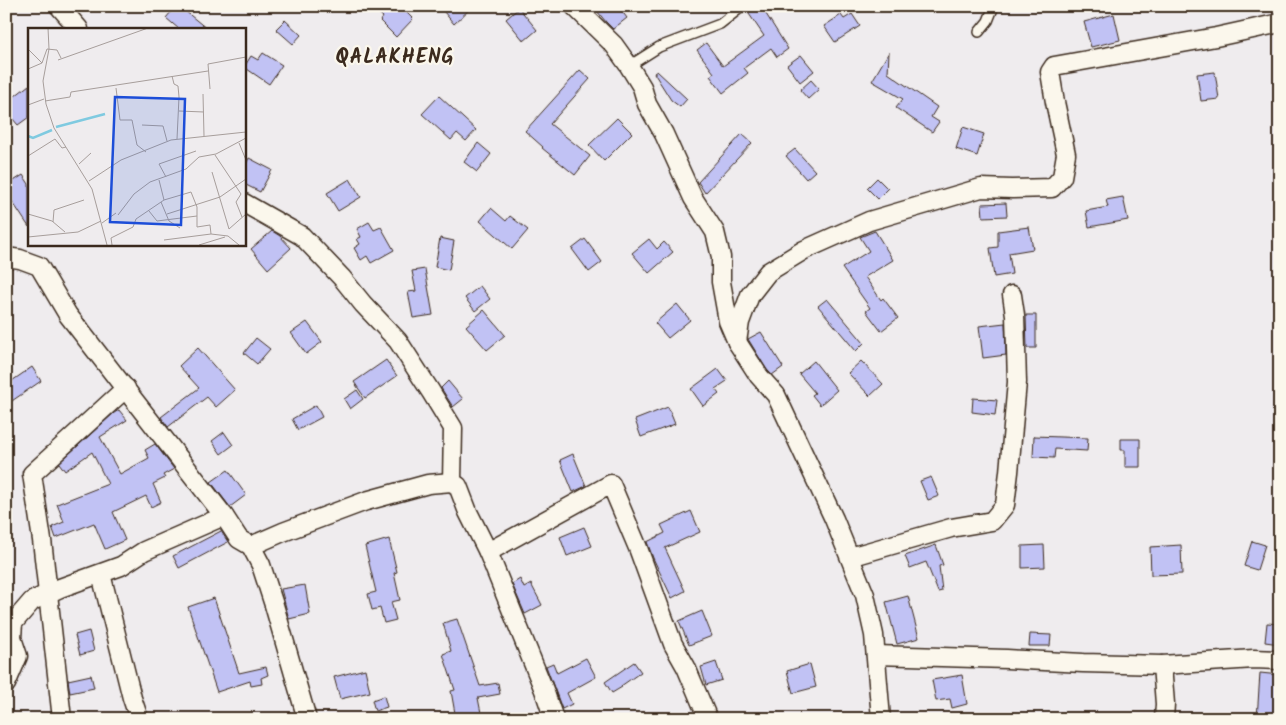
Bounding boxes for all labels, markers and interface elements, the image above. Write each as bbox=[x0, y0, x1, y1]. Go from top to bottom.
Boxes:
inset map bbox=[28, 28, 245, 245]
district label: QALAKHENG bbox=[336, 42, 454, 74]

